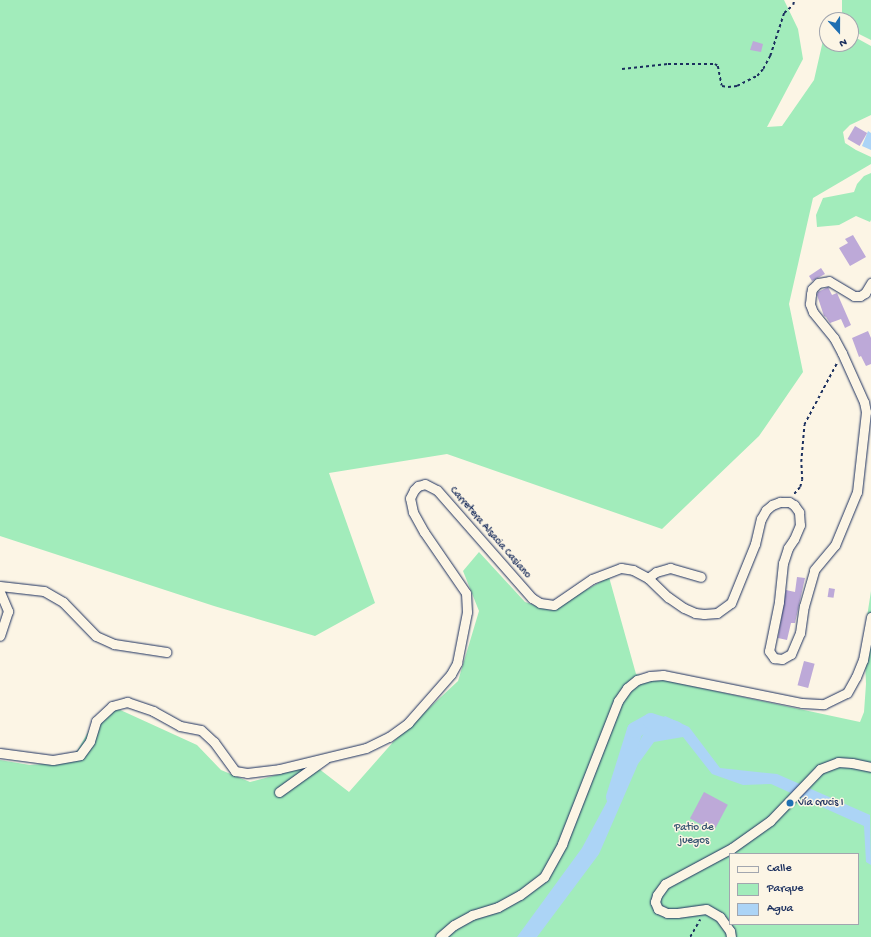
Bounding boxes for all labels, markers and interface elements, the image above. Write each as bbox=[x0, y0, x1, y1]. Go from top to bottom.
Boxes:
north arrow bbox=[819, 12, 859, 52]
text: N bbox=[837, 35, 848, 49]
street label: Carretera Alsacia Casiano bbox=[446, 484, 534, 582]
place label: Vía crucis I bbox=[798, 796, 843, 810]
marker: Vía crucis I bbox=[785, 798, 795, 808]
park label: Patio de juegos bbox=[674, 822, 714, 848]
legend bbox=[729, 853, 859, 925]
text: Calle bbox=[767, 862, 792, 876]
text: Parque bbox=[767, 882, 804, 896]
text: Agua bbox=[767, 902, 793, 916]

